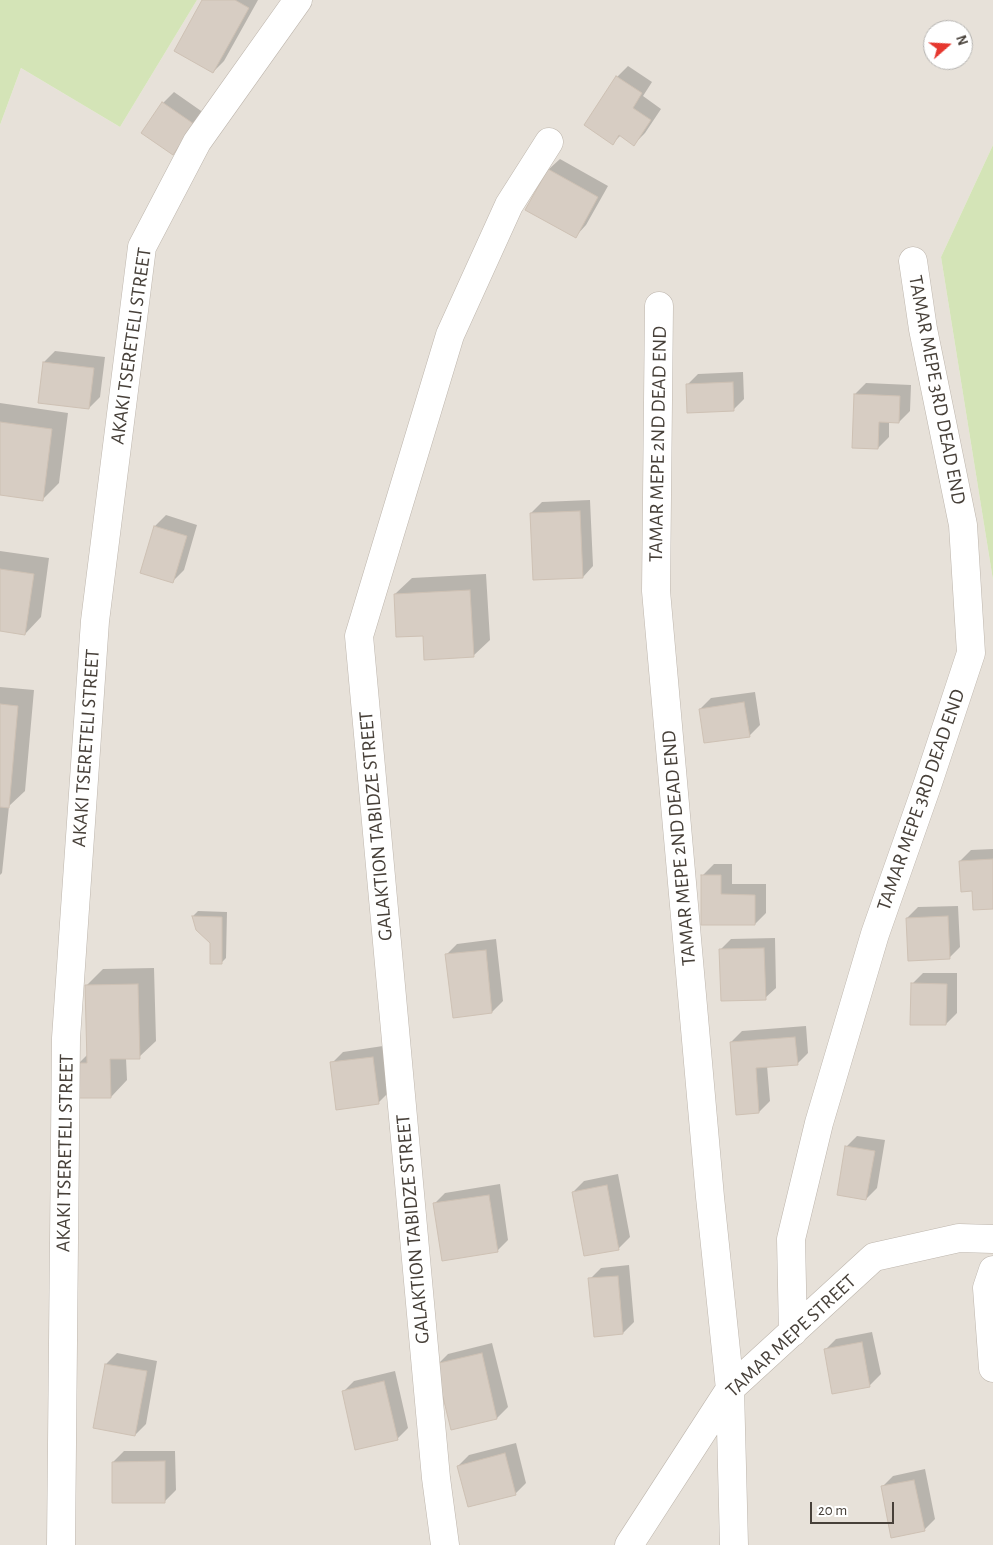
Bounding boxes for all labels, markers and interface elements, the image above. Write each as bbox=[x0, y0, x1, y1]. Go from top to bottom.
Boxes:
north arrow bbox=[923, 20, 973, 70]
text: N bbox=[953, 34, 969, 47]
street label: AKAKI TSERETELI STREET bbox=[105, 246, 157, 446]
street label: TAMAR MEPE 3RD DEAD END bbox=[903, 273, 971, 507]
street label: TAMAR MEPE 2ND DEAD END bbox=[644, 326, 672, 562]
street label: AKAKI TSERETELI STREET bbox=[67, 648, 105, 848]
street label: TAMAR MEPE 3RD DEAD END bbox=[872, 686, 970, 914]
street label: GALAKTION TABIDZE STREET bbox=[354, 710, 398, 942]
street label: TAMAR MEPE 2ND DEAD END bbox=[657, 729, 701, 967]
street label: AKAKI TSERETELI STREET bbox=[51, 1054, 79, 1252]
street label: GALAKTION TABIDZE STREET bbox=[391, 1113, 435, 1345]
street label: TAMAR MEPE STREET bbox=[721, 1269, 861, 1403]
scale bar bbox=[813, 1492, 897, 1524]
text: 20 m bbox=[818, 1503, 847, 1518]

